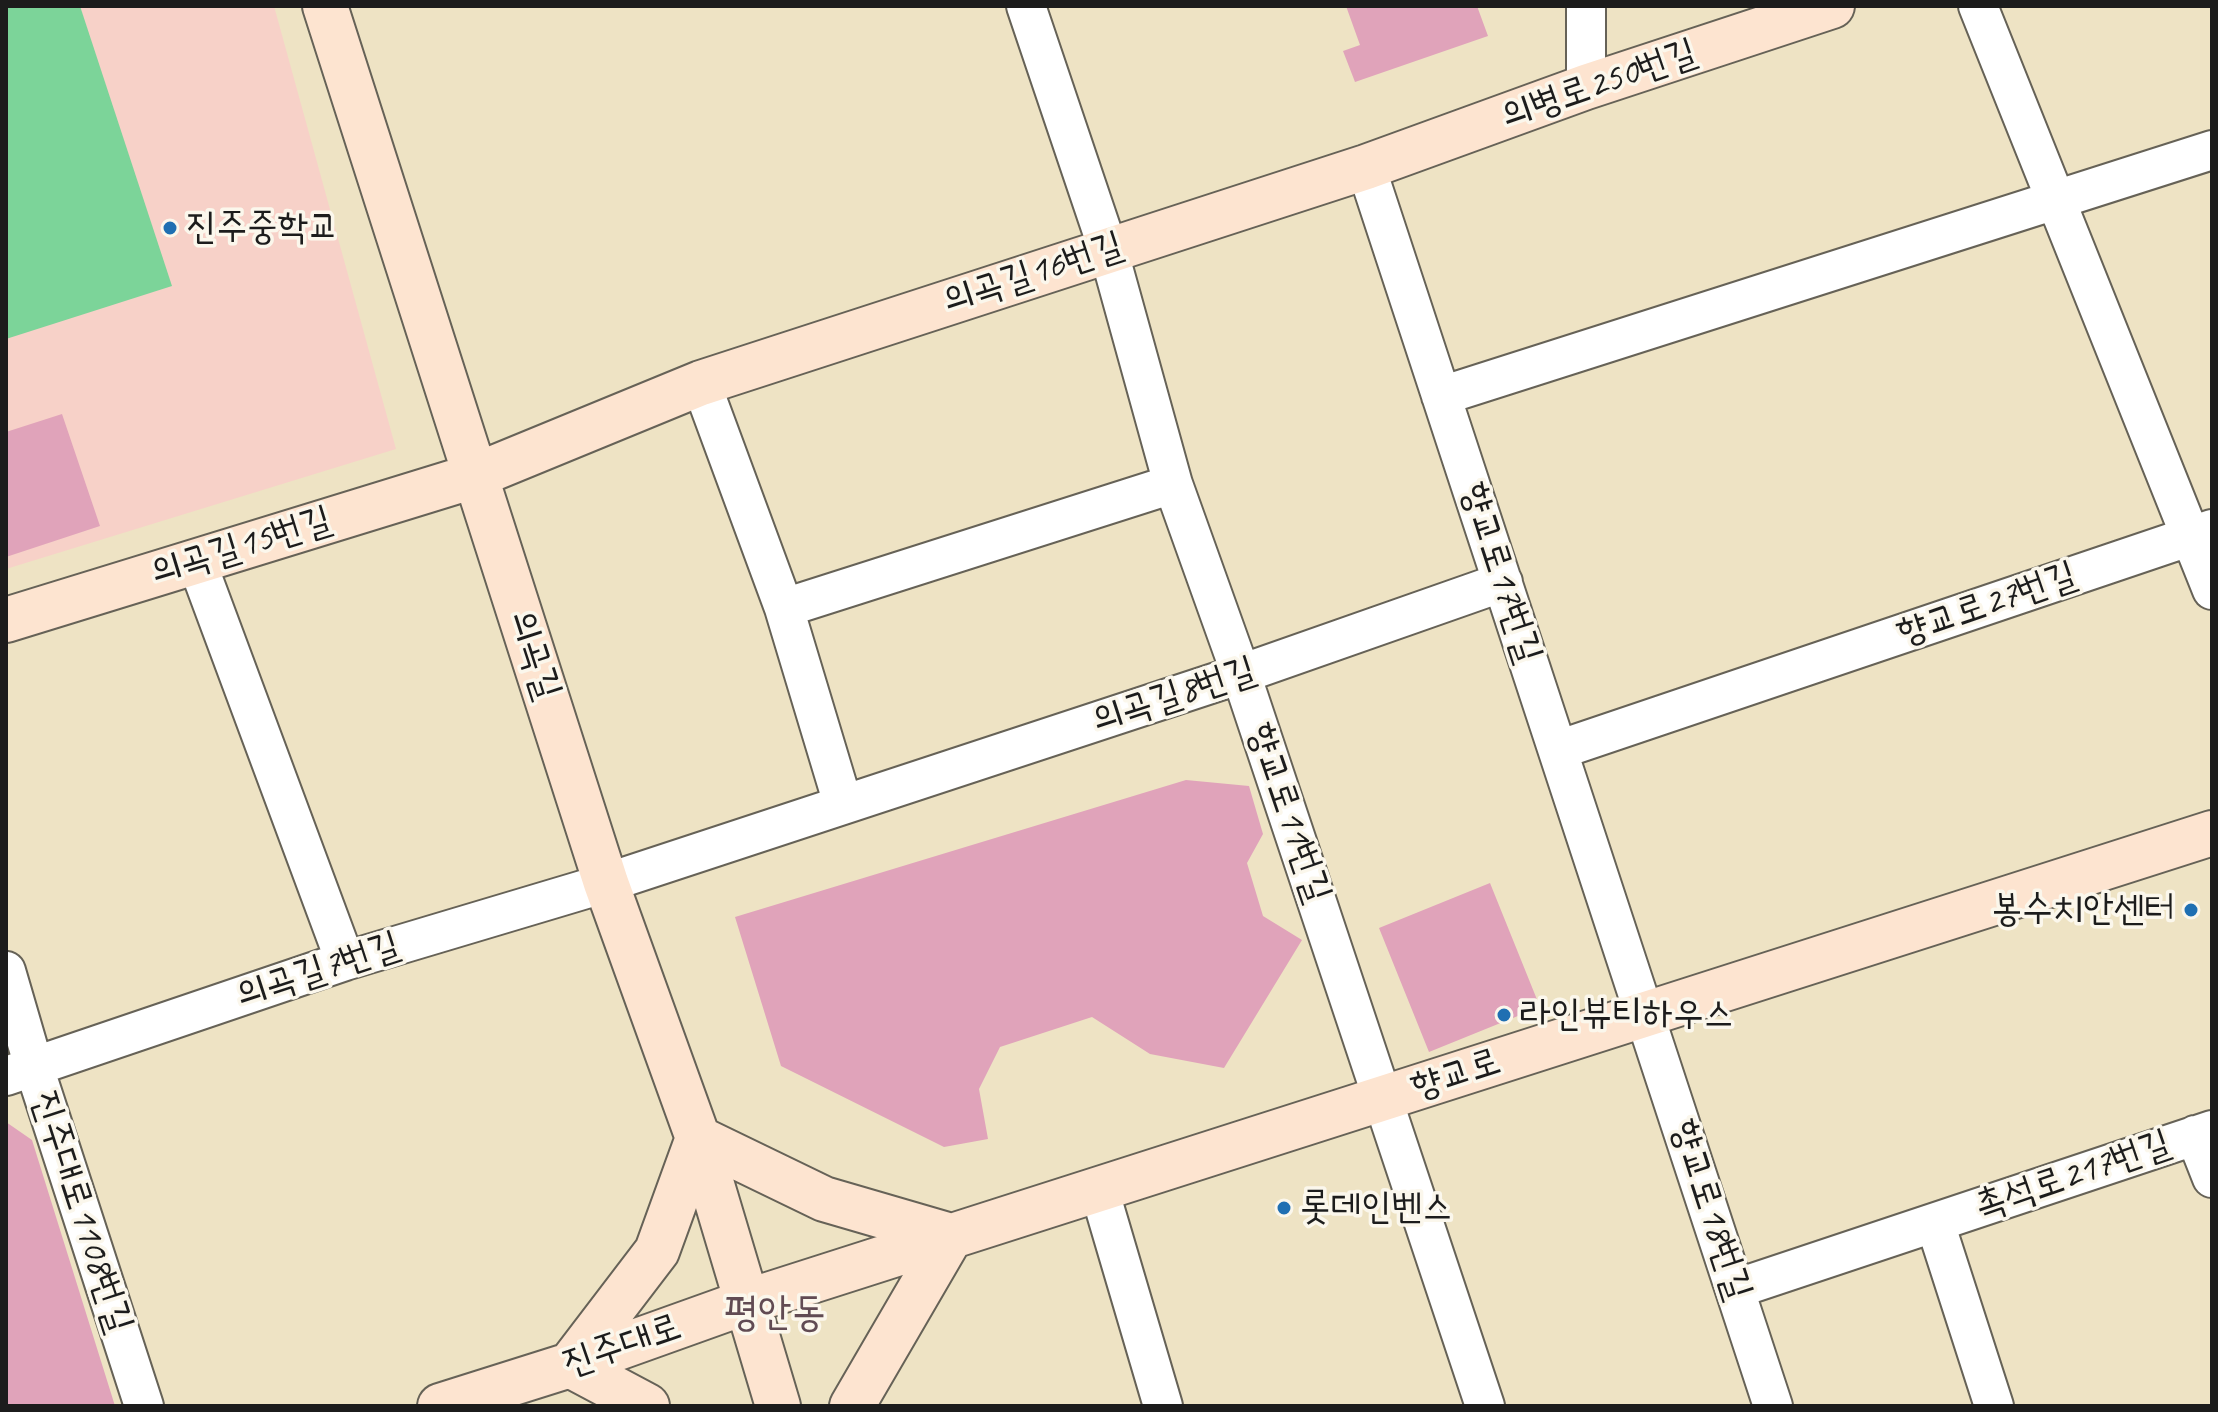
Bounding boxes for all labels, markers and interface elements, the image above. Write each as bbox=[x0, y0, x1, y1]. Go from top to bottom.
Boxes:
street label: 의병로250번길 bbox=[1495, 30, 1703, 140]
place label: 진주중학교 bbox=[186, 205, 339, 251]
marker: 진주중학교 bbox=[161, 219, 179, 237]
street label: 의곡길16번길 bbox=[937, 223, 1129, 325]
street label: 향교로17번길 bbox=[1449, 477, 1551, 669]
street label: 의곡길15번길 bbox=[145, 498, 337, 596]
street label: 향교로27번길 bbox=[1891, 553, 2083, 657]
street label: 의곡길 bbox=[498, 604, 570, 706]
street label: 의곡길8번길 bbox=[1086, 648, 1262, 744]
street label: 향교로11번길 bbox=[1236, 717, 1340, 909]
place label: 봉수치안센터 bbox=[1992, 887, 2175, 933]
marker: 봉수치안센터 bbox=[2182, 901, 2200, 919]
street label: 의곡길7번길 bbox=[230, 923, 406, 1019]
place label: 라인뷰티하우스 bbox=[1520, 992, 1734, 1038]
marker: 라인뷰티하우스 bbox=[1495, 1006, 1513, 1024]
street label: 향교로 bbox=[1405, 1039, 1507, 1111]
street label: 진주대로1108번길 bbox=[20, 1085, 142, 1339]
street label: 향교로18번길 bbox=[1659, 1114, 1761, 1306]
street label: 촉석로217번길 bbox=[1969, 1121, 2177, 1231]
place label: 롯데인벤스 bbox=[1300, 1185, 1453, 1231]
marker: 롯데인벤스 bbox=[1275, 1199, 1293, 1217]
district label: 평안동 bbox=[724, 1289, 826, 1339]
street label: 진주대로 bbox=[557, 1305, 687, 1387]

